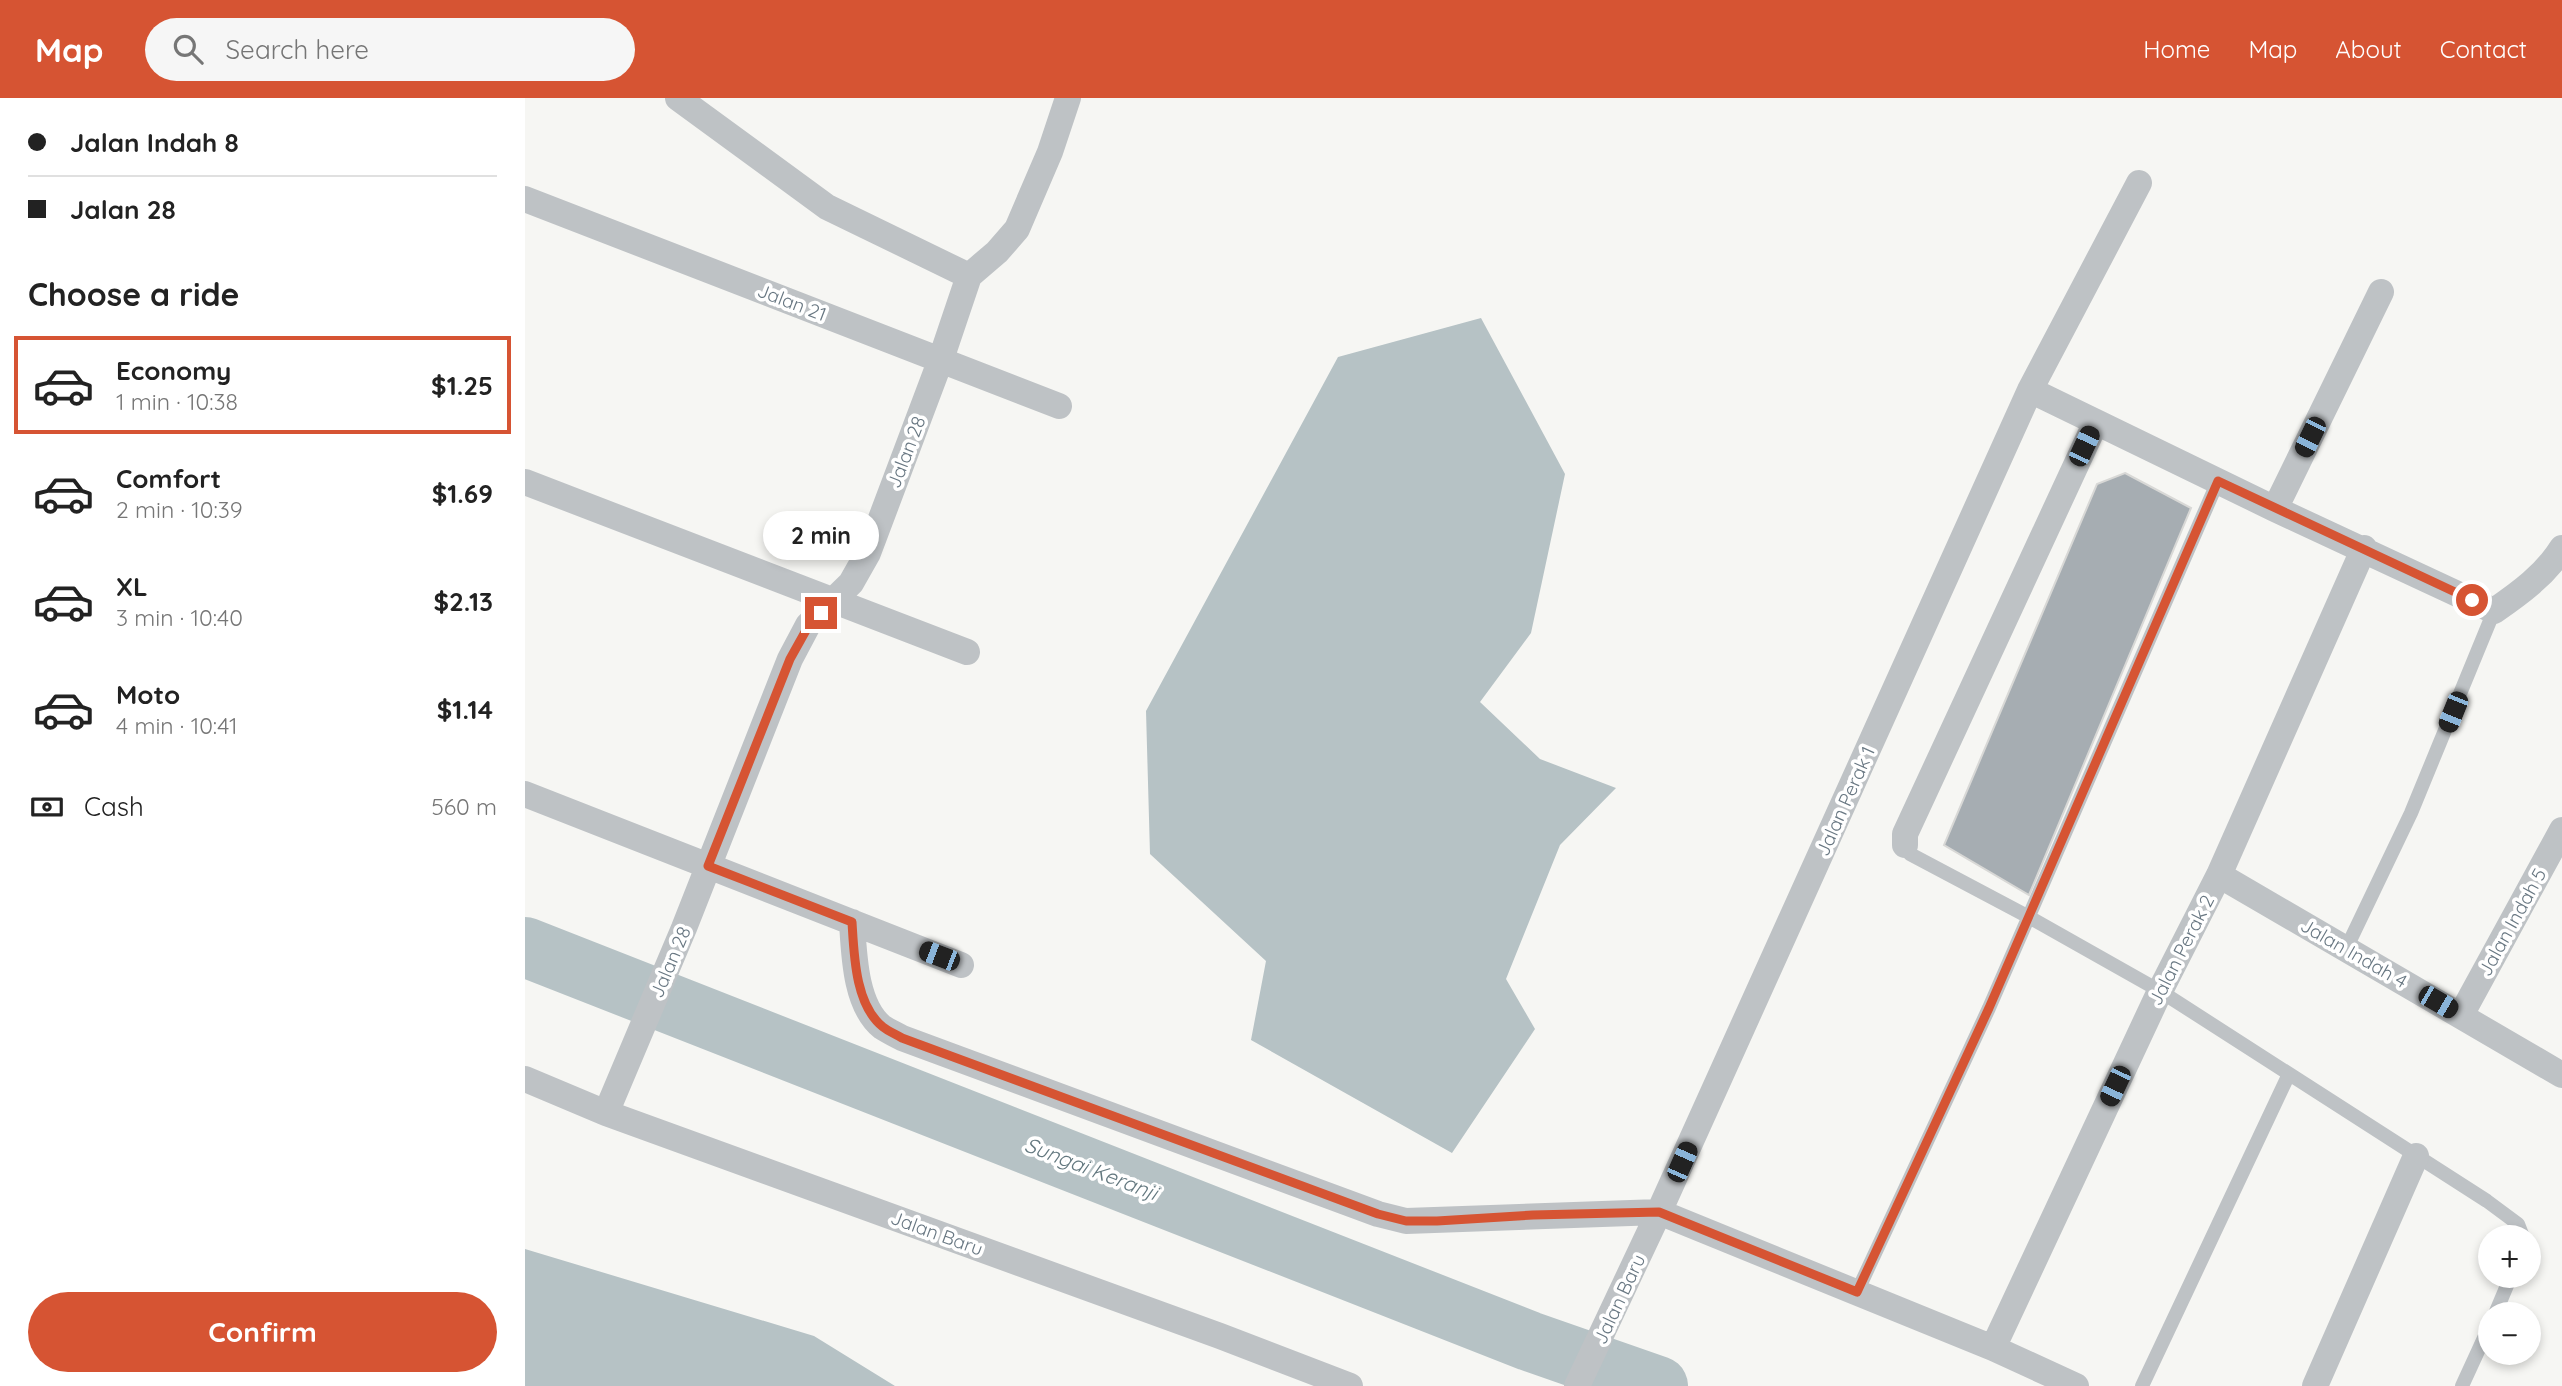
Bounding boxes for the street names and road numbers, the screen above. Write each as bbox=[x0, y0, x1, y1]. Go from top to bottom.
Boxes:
street label: Jalan 21 bbox=[754, 278, 830, 326]
street label: Jalan 28 bbox=[881, 413, 931, 491]
street label: Jalan Perak 1 bbox=[1810, 743, 1880, 859]
street label: Jalan Indah 5 bbox=[2473, 864, 2551, 980]
street label: Jalan Perak 2 bbox=[2143, 891, 2219, 1009]
street label: Jalan Indah 4 bbox=[2296, 913, 2412, 993]
street label: Jalan 28 bbox=[644, 923, 696, 1001]
street label: Jalan Baru bbox=[888, 1205, 986, 1261]
street label: Jalan Baru bbox=[1588, 1250, 1650, 1348]

